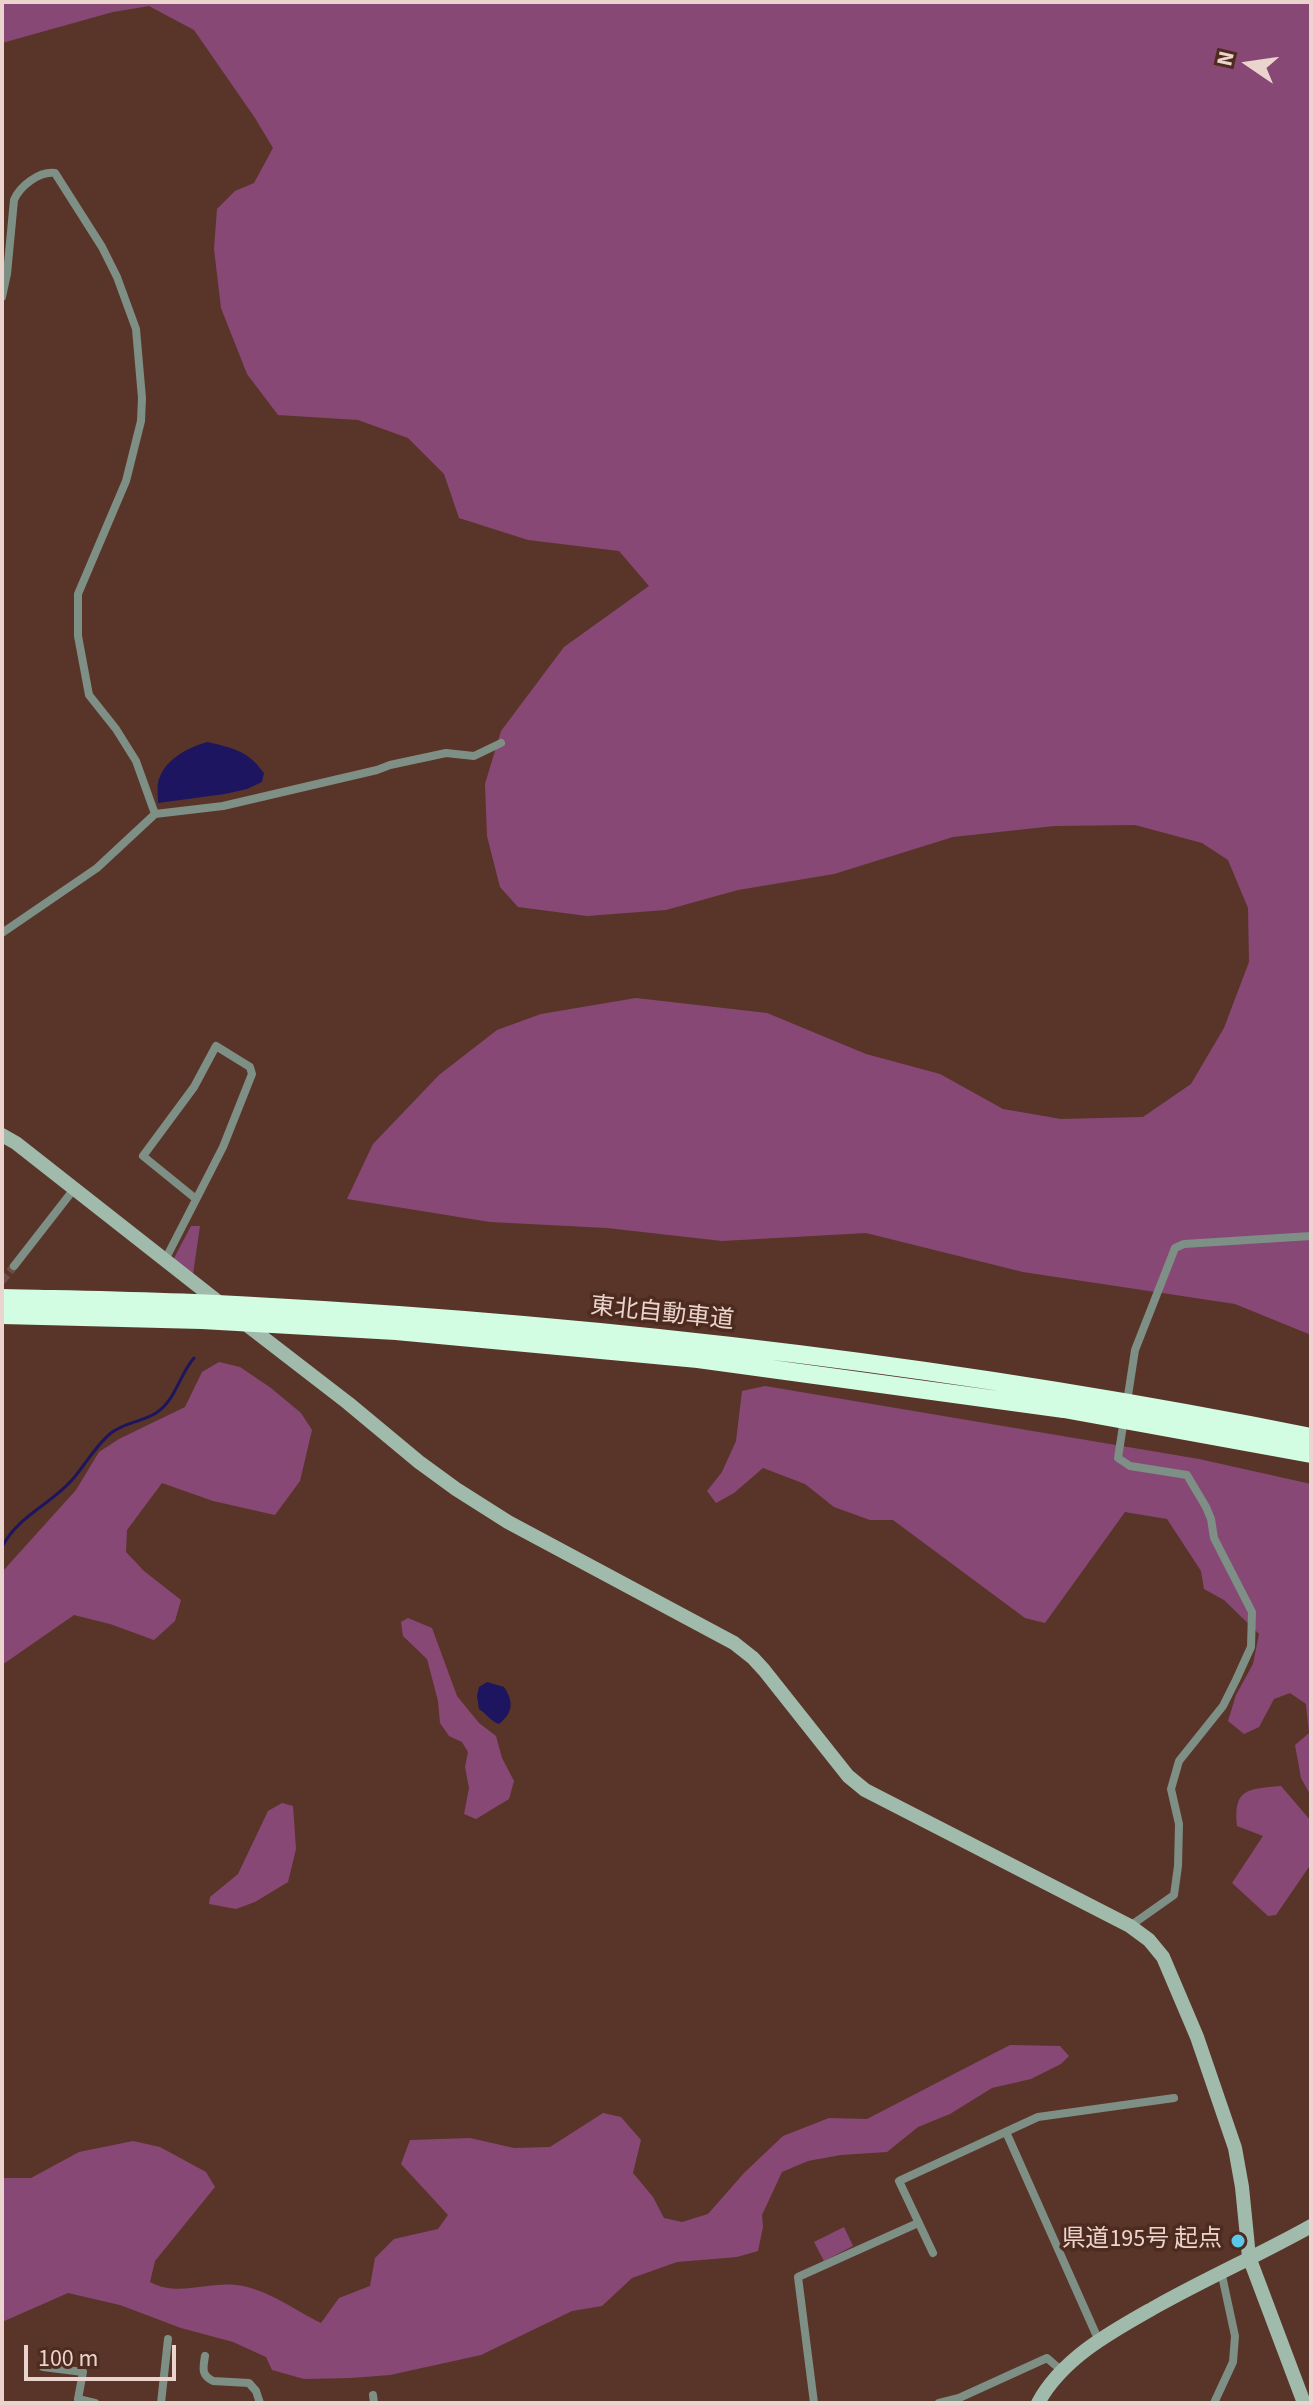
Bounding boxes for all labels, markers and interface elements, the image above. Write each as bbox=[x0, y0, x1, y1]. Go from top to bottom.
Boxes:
north arrow bbox=[1209, 24, 1289, 104]
text: N bbox=[1208, 48, 1243, 69]
street label: 東北自動車道 bbox=[589, 1293, 735, 1337]
place label: 県道195号 起点 bbox=[1061, 2227, 1222, 2255]
marker: 県道195号 起点 bbox=[1229, 2232, 1247, 2250]
scale bar bbox=[28, 2329, 180, 2379]
text: 100 m bbox=[38, 2341, 98, 2376]

